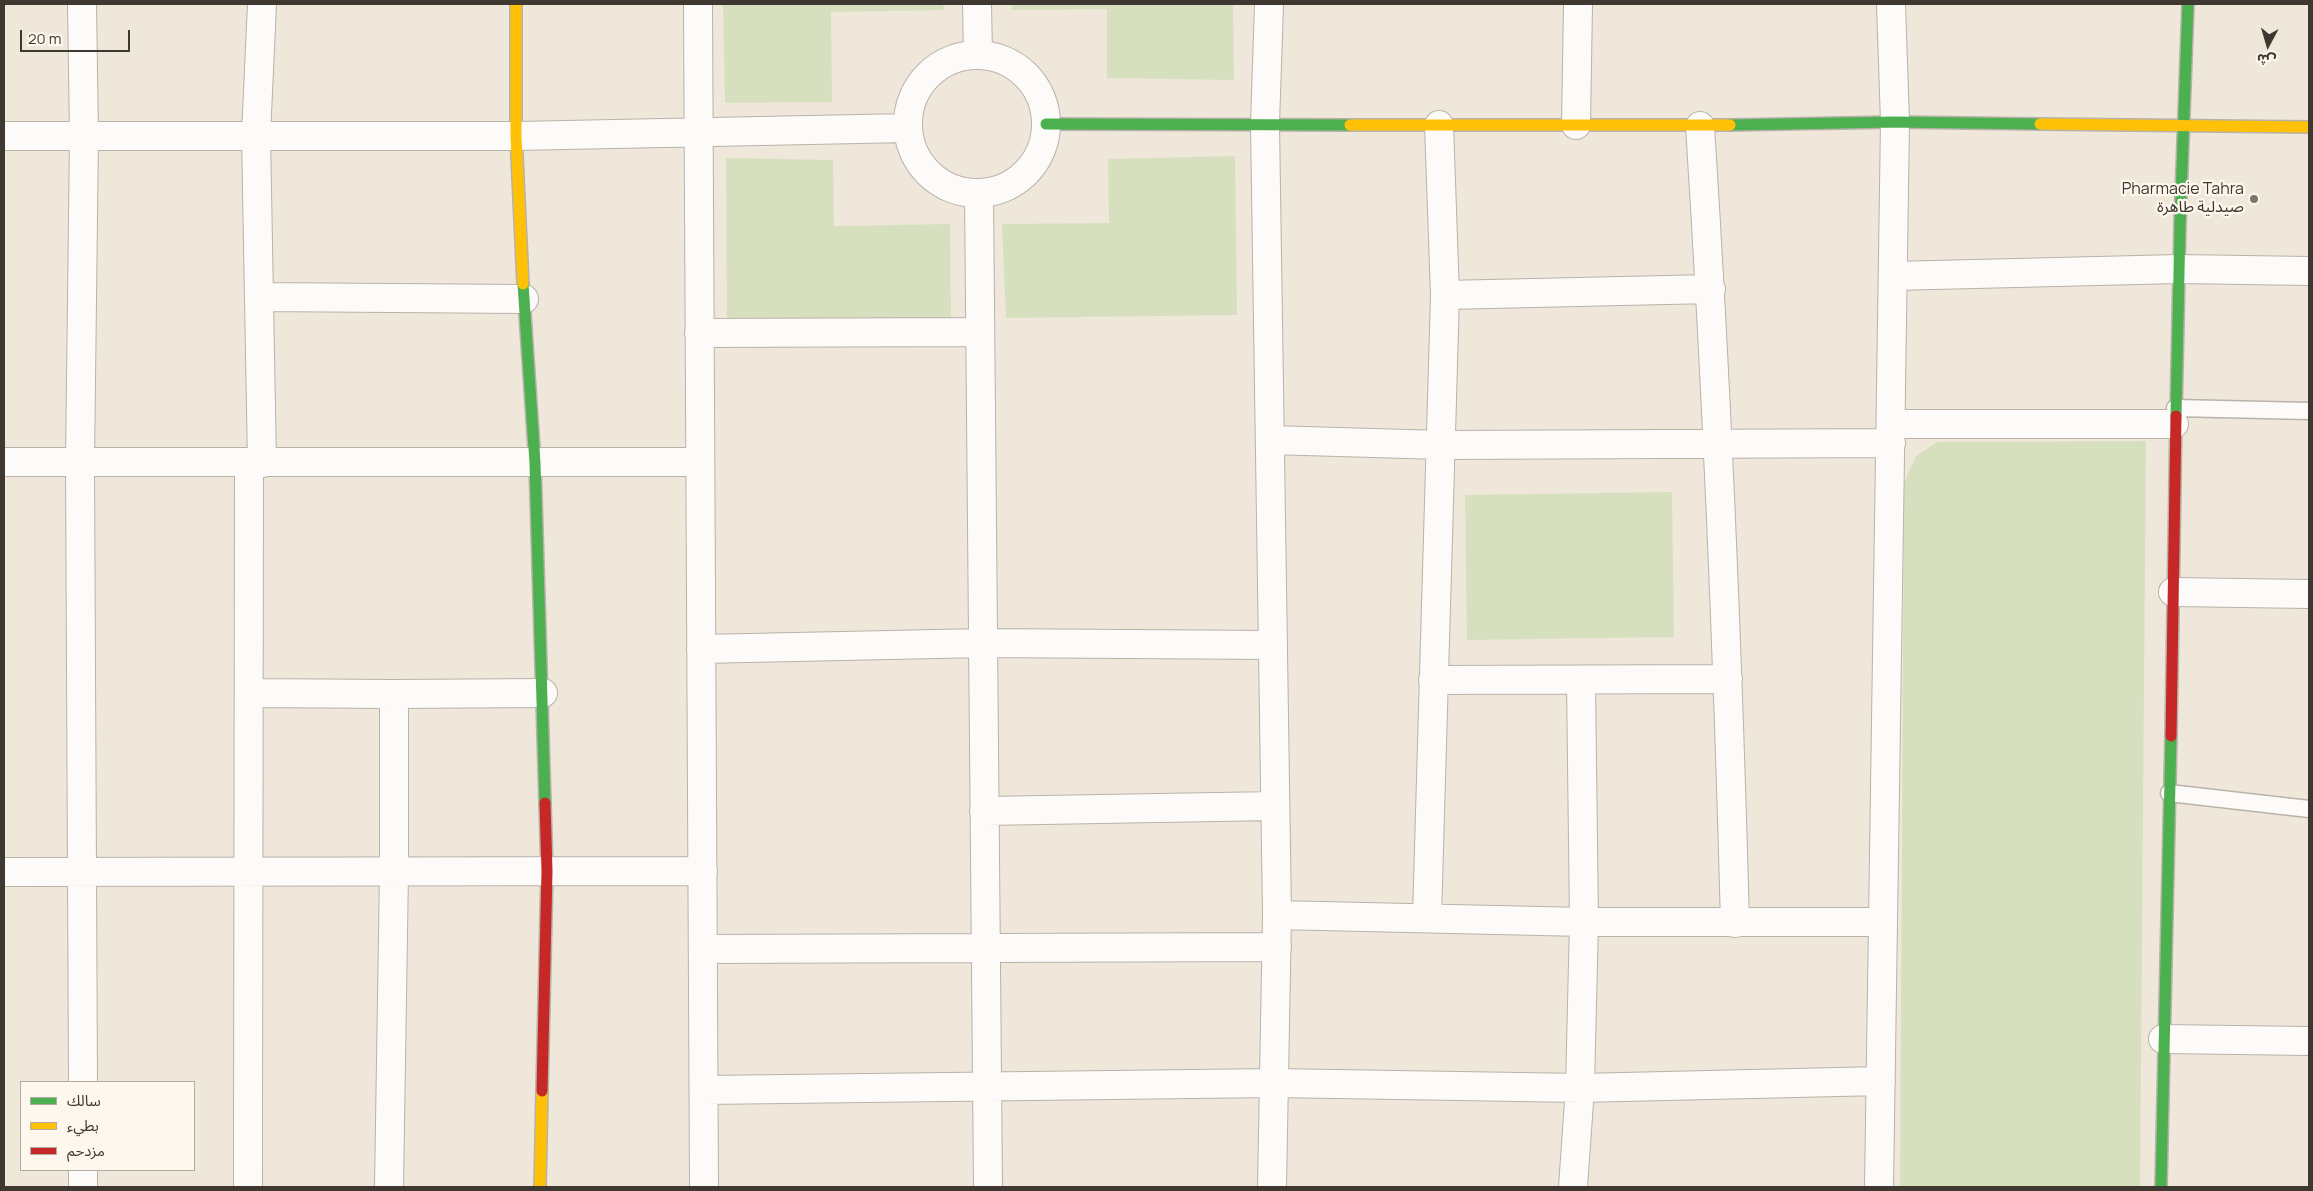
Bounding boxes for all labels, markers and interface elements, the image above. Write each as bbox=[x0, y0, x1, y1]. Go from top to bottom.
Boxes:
scale bar bbox=[22, 20, 132, 52]
north arrow bbox=[2243, 20, 2293, 70]
text: 20 m bbox=[28, 28, 61, 49]
text: ش bbox=[2256, 50, 2277, 71]
place label: Pharmacie Tahra صيدلية طاهرة bbox=[2122, 180, 2244, 218]
marker: Pharmacie Tahra صيدلية طاهرة bbox=[2248, 193, 2260, 205]
legend bbox=[20, 1081, 195, 1171]
text: سالك bbox=[67, 1090, 101, 1111]
text: بطيء bbox=[67, 1115, 99, 1136]
text: مزدحم bbox=[67, 1140, 105, 1161]

